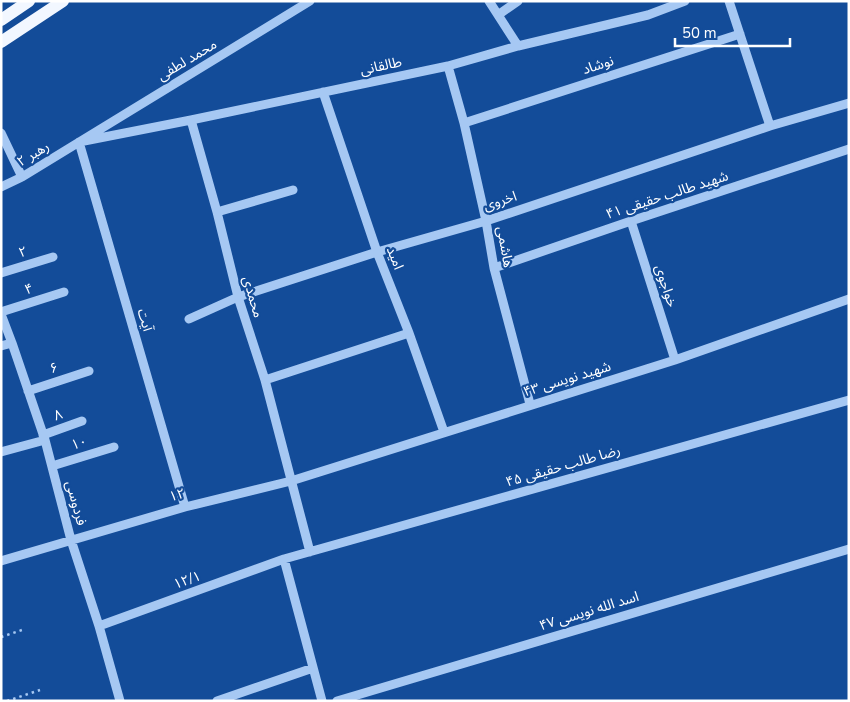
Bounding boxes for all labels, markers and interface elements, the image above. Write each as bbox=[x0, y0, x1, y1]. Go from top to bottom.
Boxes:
scale bar bbox=[675, 15, 790, 47]
text: 50 m bbox=[682, 23, 717, 43]
street label: محمد لطفی bbox=[154, 35, 220, 85]
street label: نوشاد bbox=[580, 51, 616, 79]
street label: طالقانی bbox=[358, 52, 404, 80]
street label: رهبر ۲ bbox=[13, 137, 53, 171]
street label: ۴۱ شهید طالب حقیقی bbox=[603, 166, 731, 224]
street label: اخروی bbox=[481, 187, 519, 215]
street label: هاشمی bbox=[492, 225, 518, 269]
street label: ۲ bbox=[16, 242, 30, 262]
street label: امید bbox=[382, 244, 408, 272]
street label: خواجوی bbox=[650, 262, 682, 310]
street label: محمدی bbox=[238, 274, 268, 320]
street label: ۴ bbox=[22, 279, 36, 299]
street label: آیت bbox=[133, 306, 158, 334]
street label: ۴۳ شهید نویسی bbox=[521, 357, 613, 401]
street label: ۶ bbox=[47, 358, 61, 378]
street label: ۸ bbox=[51, 405, 65, 425]
street label: ۱۰ bbox=[69, 432, 89, 454]
street label: ۴۵ رضا طالب حقیقی bbox=[503, 441, 623, 491]
street label: فردوسی bbox=[61, 479, 91, 527]
street label: ۱۲ bbox=[167, 484, 187, 506]
street label: ۱۲/۱ bbox=[171, 566, 203, 594]
street label: ۴۷ اسد الله نویسی bbox=[537, 587, 641, 635]

